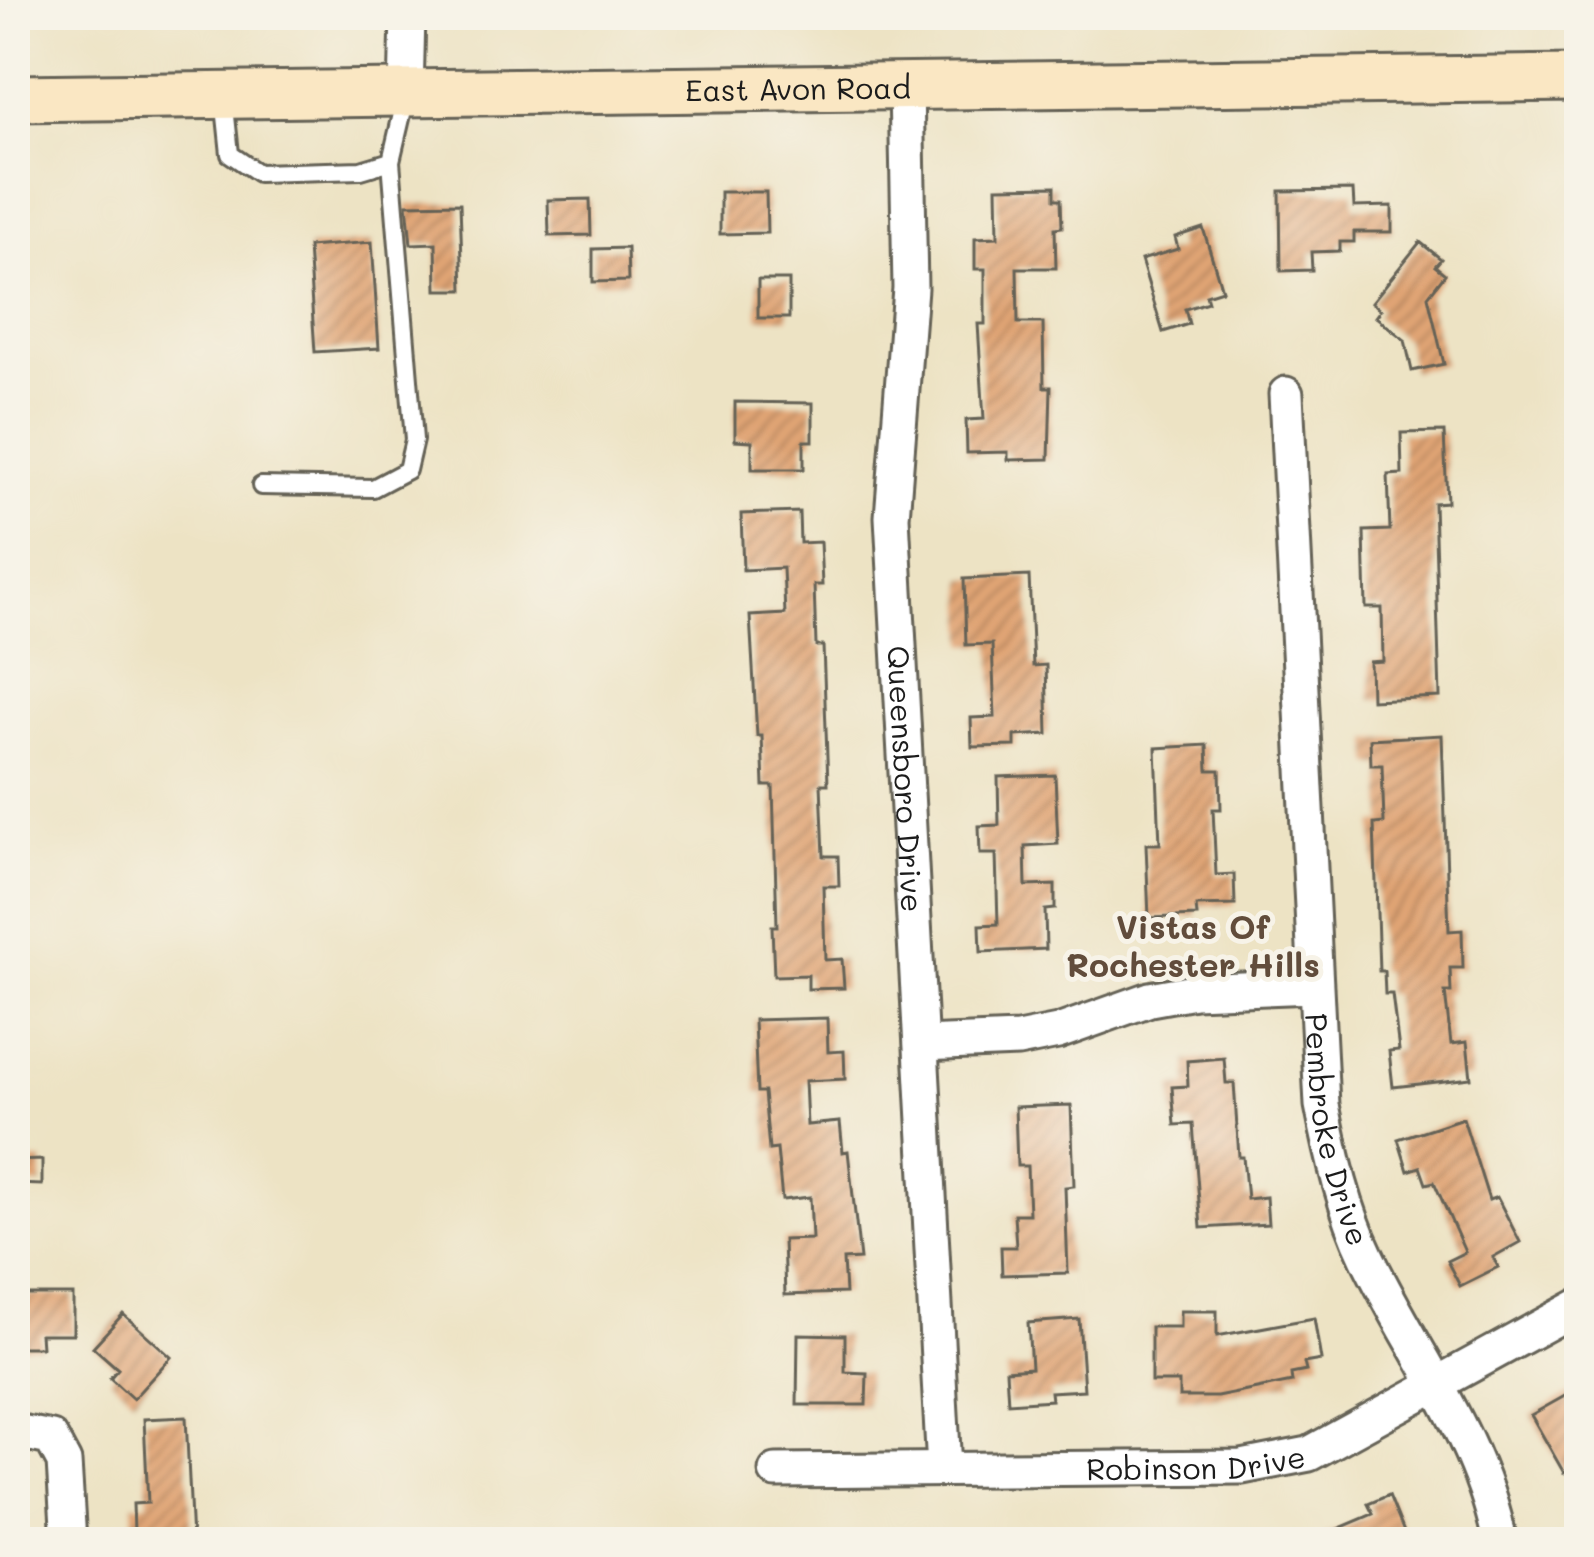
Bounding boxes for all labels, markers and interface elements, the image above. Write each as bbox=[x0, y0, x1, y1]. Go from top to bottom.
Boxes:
street label: East Avon Road bbox=[685, 67, 911, 109]
street label: Queensboro Drive bbox=[879, 644, 934, 913]
district label: Vistas Of Rochester Hills bbox=[1066, 904, 1320, 985]
street label: Pembroke Drive bbox=[1297, 1012, 1379, 1251]
street label: Robinson Drive bbox=[1086, 1435, 1309, 1488]

